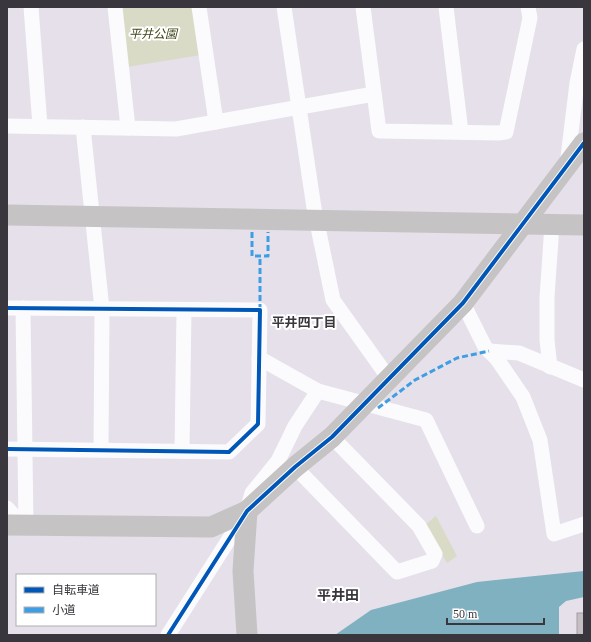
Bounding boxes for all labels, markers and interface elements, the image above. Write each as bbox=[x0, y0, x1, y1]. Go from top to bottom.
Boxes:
park label: 平井公園 bbox=[129, 27, 179, 41]
district label: 平井四丁目 bbox=[271, 315, 337, 330]
legend bbox=[16, 574, 156, 626]
text: 自転車道 bbox=[52, 583, 100, 597]
district label: 平井田 bbox=[317, 587, 359, 603]
scale bar bbox=[447, 600, 544, 626]
text: 小道 bbox=[52, 603, 76, 617]
text: 50 m bbox=[453, 607, 478, 621]

